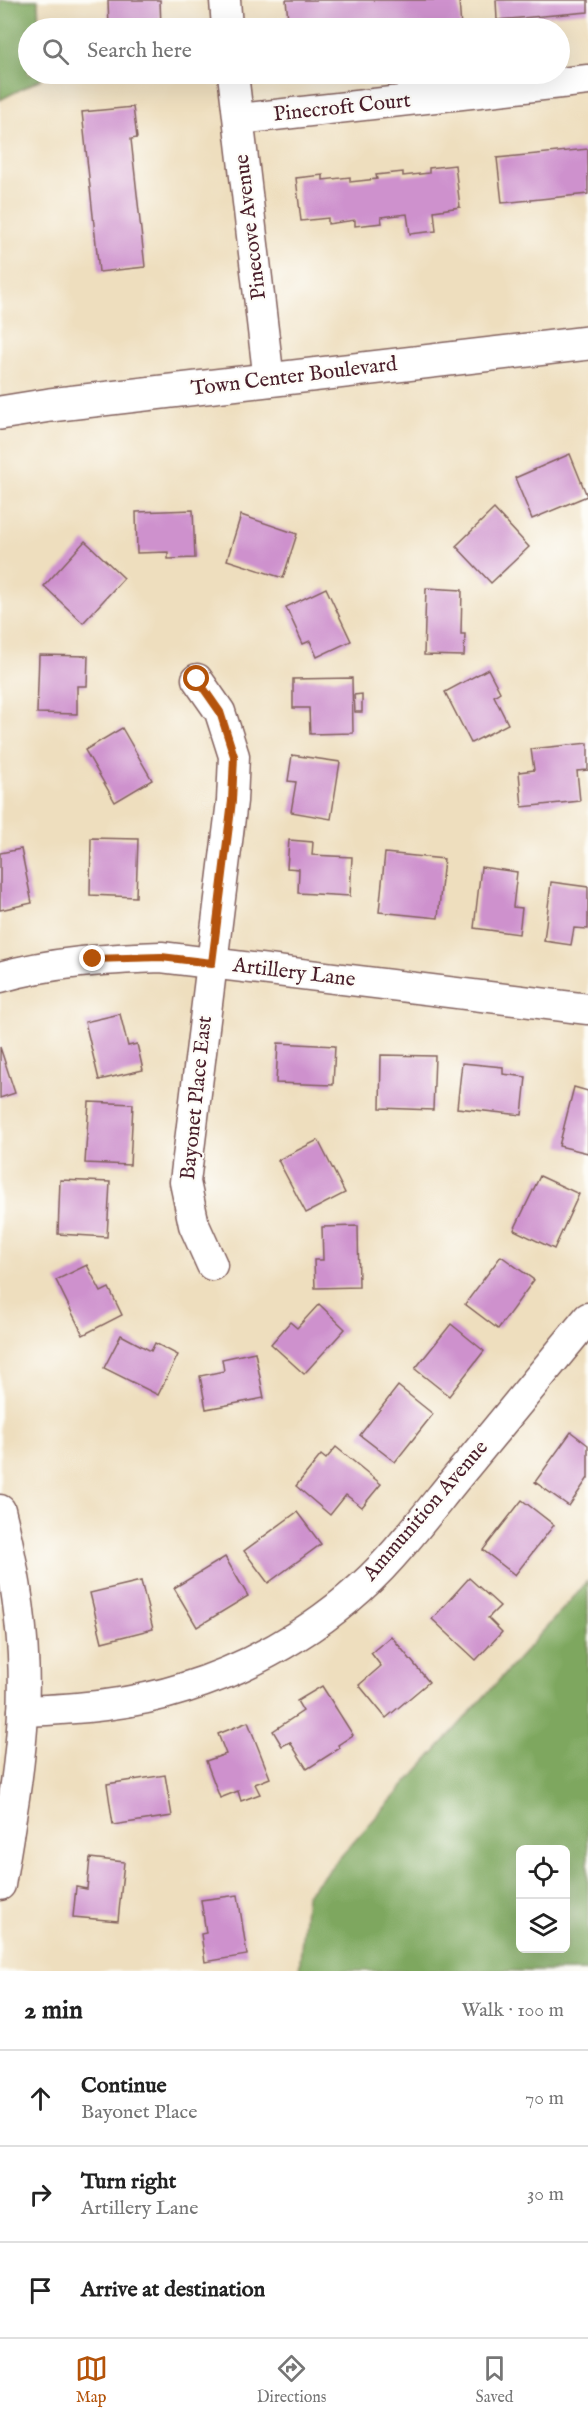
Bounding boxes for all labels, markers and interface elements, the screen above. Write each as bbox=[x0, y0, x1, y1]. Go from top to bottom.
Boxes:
search box bbox=[18, 18, 570, 84]
icon: search bbox=[39, 35, 72, 68]
text: Search here bbox=[87, 37, 192, 65]
street label: Pinecroft Court bbox=[272, 87, 412, 129]
street label: Pinecove Avenue bbox=[229, 152, 273, 301]
street label: Town Center Boulevard bbox=[189, 351, 399, 403]
route start bbox=[183, 665, 209, 691]
route end bbox=[79, 945, 105, 971]
street label: Artillery Lane bbox=[230, 952, 357, 994]
street label: Bayonet Place East bbox=[175, 1015, 219, 1181]
street label: Ammunition Avenue bbox=[357, 1435, 495, 1588]
map controls bbox=[516, 1845, 570, 1953]
button: locate bbox=[516, 1845, 570, 1899]
button: layers bbox=[516, 1899, 570, 1953]
text: 2 min bbox=[24, 1994, 83, 2027]
text: Walk · 100 m bbox=[461, 1998, 564, 2023]
text: Continue bbox=[81, 2072, 167, 2100]
icon: ahead bbox=[24, 2082, 57, 2115]
text: 70 m bbox=[525, 2086, 564, 2111]
text: Bayonet Place bbox=[81, 2100, 197, 2125]
text: Turn right bbox=[81, 2168, 176, 2196]
icon: right bbox=[24, 2178, 57, 2211]
text: 30 m bbox=[527, 2182, 564, 2207]
text: Artillery Lane bbox=[81, 2196, 198, 2221]
icon: arrive bbox=[24, 2274, 57, 2307]
text: Arrive at destination bbox=[81, 2276, 265, 2304]
tab: Map bbox=[75, 2352, 108, 2408]
tab: Directions bbox=[257, 2352, 326, 2408]
tab: Saved bbox=[476, 2352, 513, 2408]

